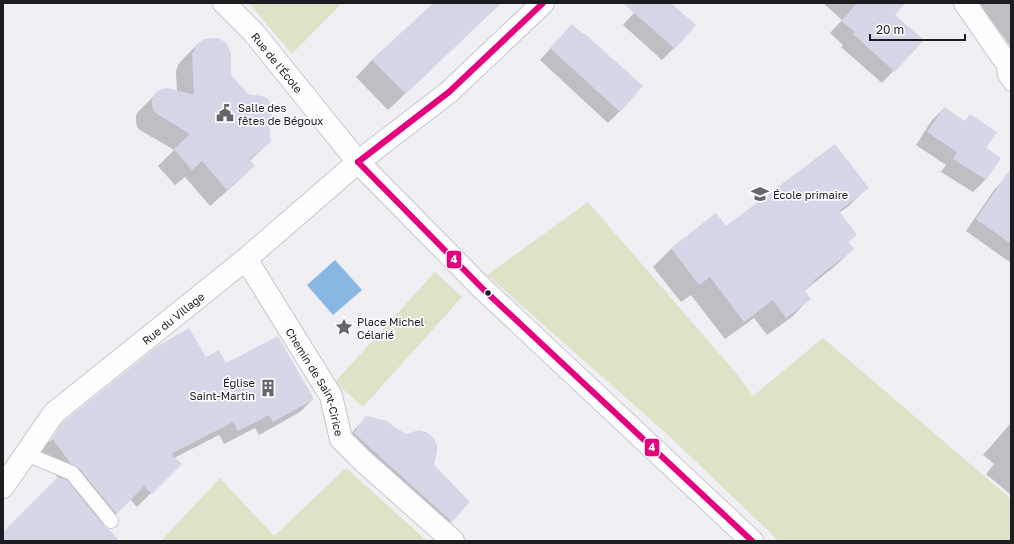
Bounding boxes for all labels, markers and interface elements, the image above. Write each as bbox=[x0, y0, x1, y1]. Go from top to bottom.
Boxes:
scale bar bbox=[870, 16, 965, 42]
text: 20 m bbox=[876, 22, 904, 37]
street label: Rue de l'École bbox=[249, 30, 306, 95]
place label: Salle des fêtes de Bégoux bbox=[238, 101, 323, 127]
public building icon: Salle des fêtes de Bégoux bbox=[215, 103, 235, 123]
school or university icon: École primaire bbox=[750, 184, 770, 204]
place label: École primaire bbox=[773, 188, 848, 201]
line badge: 4 bbox=[446, 250, 462, 269]
text: 4 bbox=[451, 252, 458, 265]
unlabelled marker bbox=[483, 288, 493, 298]
street label: Rue du Village bbox=[139, 289, 206, 347]
place label: Place Michel Célarié bbox=[357, 315, 425, 341]
place icon: Place Michel Célarié bbox=[334, 317, 354, 337]
street label: Chemin de Saint-Cirice bbox=[284, 325, 347, 437]
place label: Église Saint-Martin bbox=[189, 376, 255, 402]
building icon: Église Saint-Martin bbox=[258, 378, 278, 398]
line badge: 4 bbox=[644, 438, 660, 457]
text: 4 bbox=[649, 440, 656, 453]

